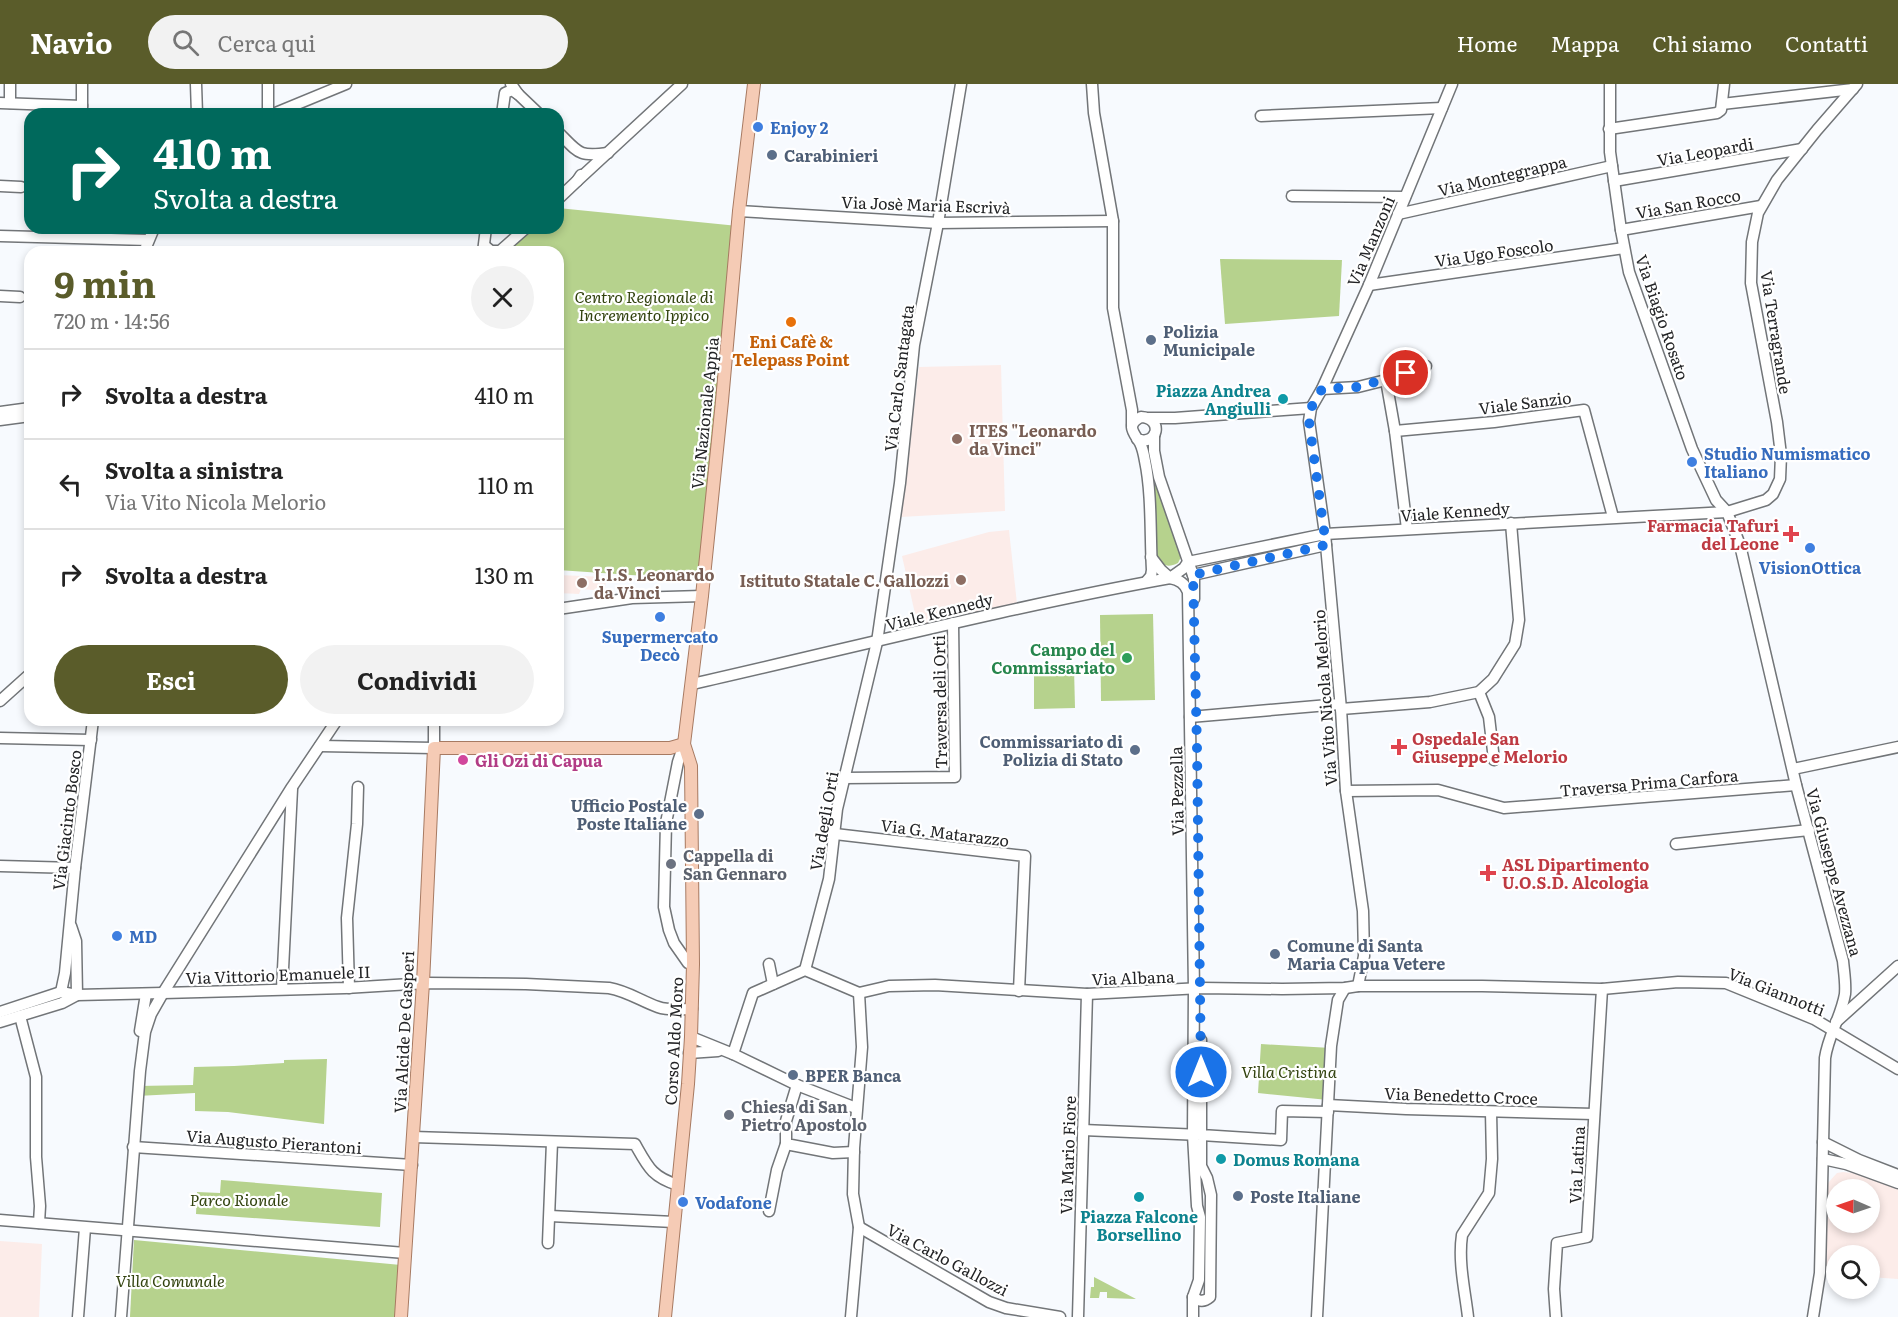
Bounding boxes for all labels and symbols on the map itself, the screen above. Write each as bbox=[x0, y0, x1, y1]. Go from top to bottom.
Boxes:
place label: Enjoy 2 bbox=[770, 115, 829, 139]
marker: Enjoy 2 bbox=[751, 120, 765, 134]
street label: Via Leopardi bbox=[1655, 131, 1755, 171]
place label: Carabinieri bbox=[784, 143, 878, 167]
marker: Carabinieri bbox=[765, 148, 779, 162]
street label: Via Montegrappa bbox=[1435, 148, 1569, 202]
street label: Via San Rocco bbox=[1634, 182, 1742, 224]
street label: Via Josè Maria Escrivà bbox=[841, 189, 1011, 219]
street label: Via Manzoni bbox=[1340, 192, 1400, 290]
street label: Via Ugo Foscolo bbox=[1433, 232, 1555, 272]
street label: Via Biagio Rosato bbox=[1630, 251, 1696, 383]
street label: Via Terragrande bbox=[1755, 269, 1799, 395]
park label: Centro Regionale di Incremento Ippico bbox=[574, 284, 714, 326]
street label: Via Carlo Santagata bbox=[877, 303, 919, 453]
marker: Eni Cafè & Telepass Point bbox=[784, 315, 798, 329]
place label: Polizia Municipale bbox=[1163, 319, 1255, 361]
place label: Eni Cafè & Telepass Point bbox=[732, 329, 850, 371]
marker: Polizia Municipale bbox=[1144, 333, 1158, 347]
street label: Via Nazionale Appia bbox=[684, 335, 724, 490]
pin bbox=[1380, 347, 1431, 398]
place label: Piazza Andrea Angiulli bbox=[1156, 378, 1272, 420]
street label: Viale Sanzio bbox=[1477, 384, 1573, 420]
marker: Piazza Andrea Angiulli bbox=[1276, 392, 1290, 406]
place label: ITES "Leonardo da Vinci" bbox=[969, 418, 1097, 460]
marker: ITES "Leonardo da Vinci" bbox=[950, 432, 964, 446]
place label: Studio Numismatico Italiano bbox=[1704, 441, 1870, 483]
marker: Studio Numismatico Italiano bbox=[1685, 455, 1699, 469]
street label: Viale Kennedy bbox=[1399, 495, 1511, 527]
place label: Farmacia Tafuri del Leone bbox=[1647, 513, 1779, 555]
marker: Farmacia Tafuri del Leone bbox=[1784, 527, 1798, 541]
marker: VisionOttica bbox=[1803, 541, 1817, 555]
place label: VisionOttica bbox=[1759, 555, 1862, 579]
place label: I.I.S. Leonardo da Vinci bbox=[594, 562, 715, 604]
place label: Istituto Statale C. Gallozzi bbox=[740, 568, 949, 592]
marker: Istituto Statale C. Gallozzi bbox=[954, 573, 968, 587]
marker: I.I.S. Leonardo da Vinci bbox=[575, 576, 589, 590]
street label: Viale Kennedy bbox=[883, 586, 996, 636]
street label: Via Vito Nicola Melorio bbox=[1306, 609, 1342, 787]
marker: Supermercato Decò bbox=[653, 610, 667, 624]
place label: Supermercato Decò bbox=[602, 624, 718, 666]
street label: Traversa deli Orti bbox=[926, 635, 952, 769]
place label: Campo del Commissariato bbox=[991, 637, 1115, 679]
marker: Campo del Commissariato bbox=[1120, 651, 1134, 665]
place label: Ospedale San Giuseppe e Melorio bbox=[1412, 726, 1568, 768]
place label: Commissariato di Polizia di Stato bbox=[980, 729, 1123, 771]
marker: Ospedale San Giuseppe e Melorio bbox=[1390, 738, 1408, 756]
marker: Commissariato di Polizia di Stato bbox=[1128, 743, 1142, 757]
street label: Via Pezzella bbox=[1163, 746, 1189, 836]
street label: Via Giacinto Bosco bbox=[45, 748, 87, 892]
place label: Gli Ozi di Capua bbox=[475, 748, 603, 772]
marker: Gli Ozi di Capua bbox=[456, 753, 470, 767]
street label: Traversa Prima Carfora bbox=[1559, 762, 1740, 802]
street label: Via degli Orti bbox=[802, 769, 844, 873]
street label: Via Giuseppe Avezzana bbox=[1801, 785, 1869, 959]
place label: Ufficio Postale Poste Italiane bbox=[570, 793, 687, 835]
marker: Ufficio Postale Poste Italiane bbox=[692, 807, 706, 821]
street label: Via G. Matarazzo bbox=[879, 812, 1011, 852]
place label: Cappella di San Gennaro bbox=[683, 843, 787, 885]
place label: ASL Dipartimento U.O.S.D. Alcologia bbox=[1502, 852, 1649, 894]
marker: Cappella di San Gennaro bbox=[664, 857, 678, 871]
marker: ASL Dipartimento U.O.S.D. Alcologia bbox=[1479, 864, 1497, 882]
place label: MD bbox=[129, 924, 157, 948]
marker: MD bbox=[110, 929, 124, 943]
place label: Comune di Santa Maria Capua Vetere bbox=[1287, 933, 1445, 975]
marker: Comune di Santa Maria Capua Vetere bbox=[1268, 947, 1282, 961]
street label: Via Alcide De Gasperi bbox=[387, 950, 419, 1114]
street label: Via Vittorio Emanuele II bbox=[185, 959, 371, 989]
street label: Via Giannotti bbox=[1725, 961, 1829, 1021]
street label: Via Albana bbox=[1091, 964, 1175, 990]
street label: Corso Aldo Moro bbox=[658, 976, 688, 1106]
position arrow bbox=[1169, 1040, 1233, 1104]
park label: Villa Cristina bbox=[1241, 1059, 1338, 1083]
place label: BPER Banca bbox=[805, 1063, 902, 1087]
marker: BPER Banca bbox=[786, 1068, 800, 1082]
street label: Via Benedetto Croce bbox=[1384, 1080, 1538, 1110]
place label: Chiesa di San Pietro Apostolo bbox=[741, 1094, 867, 1136]
street label: Via Mario Fiore bbox=[1053, 1095, 1081, 1215]
marker: Chiesa di San Pietro Apostolo bbox=[722, 1108, 736, 1122]
street label: Via Augusto Pierantoni bbox=[185, 1123, 363, 1159]
street label: Via Latina bbox=[1562, 1125, 1590, 1205]
place label: Domus Romana bbox=[1233, 1147, 1360, 1171]
marker: Domus Romana bbox=[1214, 1152, 1228, 1166]
north arrow bbox=[1826, 1179, 1880, 1233]
place label: Poste Italiane bbox=[1250, 1184, 1360, 1208]
park label: Parco Rionale bbox=[190, 1187, 288, 1211]
marker: Poste Italiane bbox=[1231, 1189, 1245, 1203]
place label: Vodafone bbox=[695, 1190, 772, 1214]
marker: Piazza Falcone Borsellino bbox=[1132, 1190, 1146, 1204]
marker: Vodafone bbox=[676, 1195, 690, 1209]
place label: Piazza Falcone Borsellino bbox=[1080, 1204, 1198, 1246]
street label: Via Carlo Gallozzi bbox=[883, 1217, 1013, 1301]
park label: Villa Comunale bbox=[115, 1268, 225, 1292]

